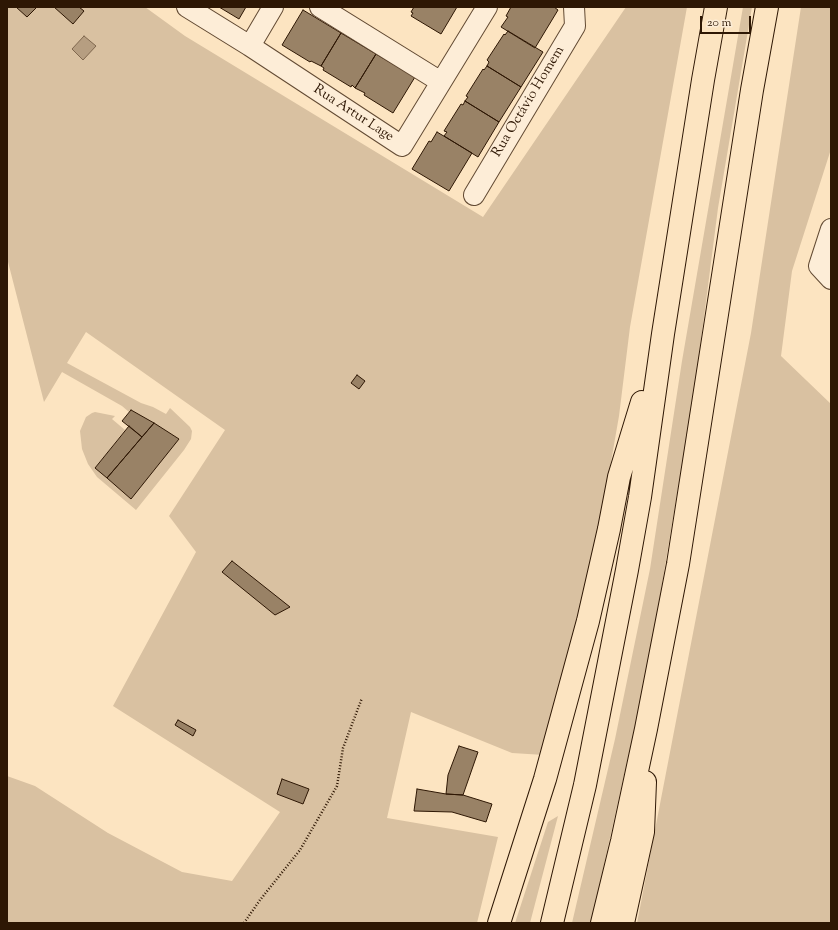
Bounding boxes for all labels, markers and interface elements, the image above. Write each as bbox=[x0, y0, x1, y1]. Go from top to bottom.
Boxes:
scale bar bbox=[702, 8, 753, 34]
text: 20 m bbox=[707, 14, 731, 32]
street label: Rua Octávio Homem bbox=[489, 43, 569, 161]
street label: Rua Artur Lage bbox=[310, 82, 396, 146]

